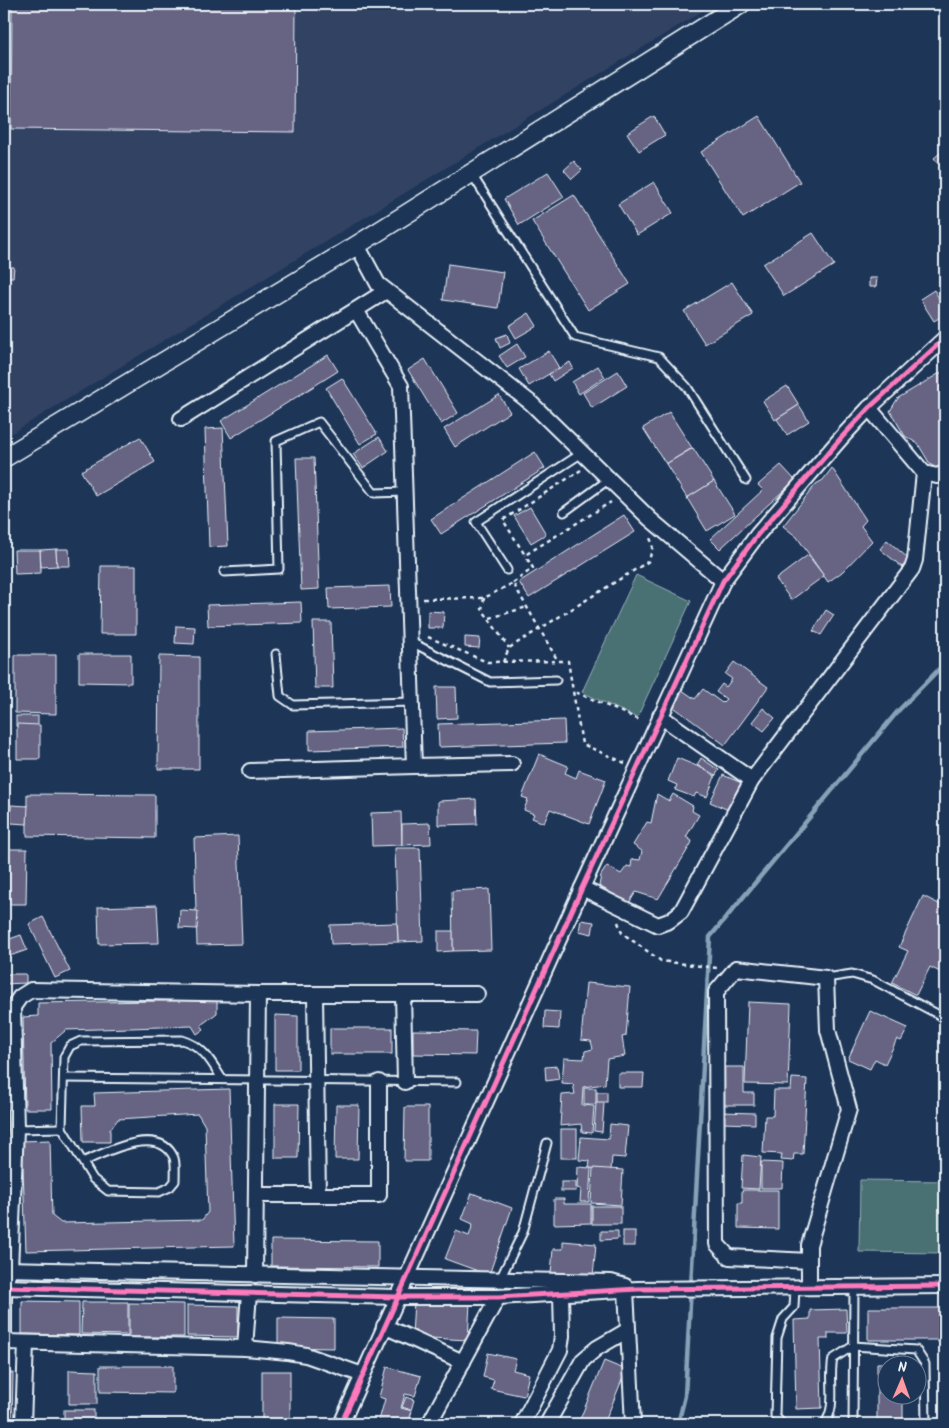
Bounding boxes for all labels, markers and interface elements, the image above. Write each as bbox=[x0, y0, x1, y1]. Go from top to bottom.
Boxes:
north arrow bbox=[876, 1356, 926, 1406]
text: N bbox=[898, 1357, 907, 1379]

